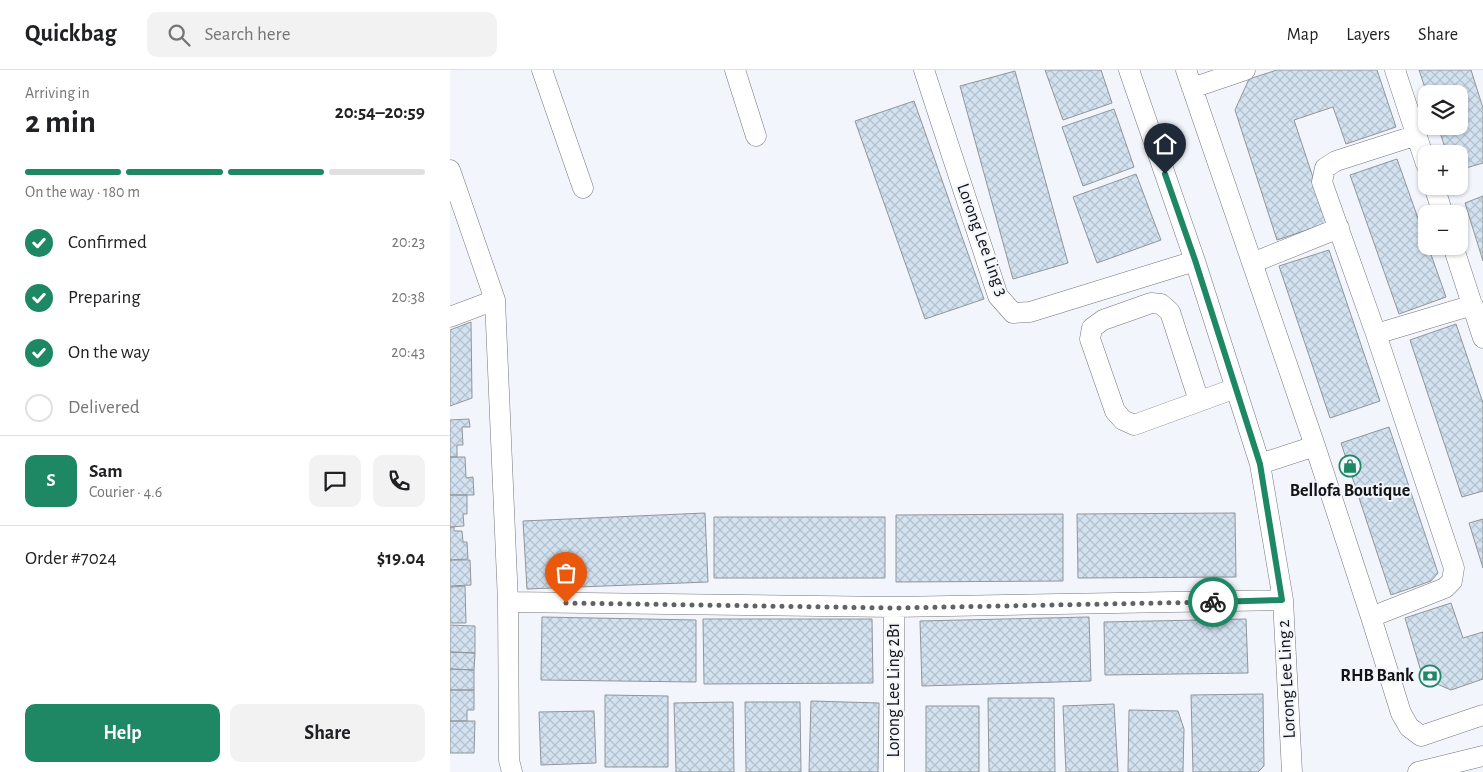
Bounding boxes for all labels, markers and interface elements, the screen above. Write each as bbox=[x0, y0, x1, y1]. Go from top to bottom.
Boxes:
search box bbox=[147, 12, 497, 57]
icon: search bbox=[165, 21, 193, 49]
text: Quickbag bbox=[25, 22, 117, 46]
text: Search here bbox=[205, 25, 290, 44]
text: Map bbox=[1287, 26, 1318, 44]
text: Layers bbox=[1346, 26, 1390, 44]
text: Share bbox=[1418, 26, 1458, 44]
text: Arriving in bbox=[25, 85, 90, 101]
map controls bbox=[1418, 85, 1468, 255]
button: layers bbox=[1418, 85, 1468, 135]
text: 20:54–20:59 bbox=[335, 103, 425, 122]
text: 2 min bbox=[25, 106, 96, 138]
pin bbox=[1144, 123, 1186, 174]
icon: home bbox=[1151, 130, 1179, 158]
button: + bbox=[1418, 145, 1468, 195]
street label: Lorong Lee Ling 3 bbox=[953, 181, 1011, 299]
text: On the way · 180 m bbox=[25, 184, 140, 200]
button: − bbox=[1418, 205, 1468, 255]
icon: check bbox=[25, 229, 53, 257]
text: Confirmed bbox=[68, 233, 147, 252]
text: 20:23 bbox=[392, 234, 425, 250]
icon: check bbox=[25, 284, 53, 312]
text: Preparing bbox=[68, 288, 141, 307]
text: 20:38 bbox=[391, 289, 425, 305]
icon: check bbox=[25, 339, 53, 367]
text: On the way bbox=[68, 343, 150, 362]
text: 20:43 bbox=[391, 344, 425, 360]
text: Delivered bbox=[68, 398, 140, 417]
shop icon: Bellofa Boutique bbox=[1338, 454, 1362, 478]
button: chat bbox=[309, 455, 361, 507]
button: phone bbox=[373, 455, 425, 507]
text: Sam bbox=[89, 462, 123, 481]
text: S bbox=[46, 471, 56, 490]
place label: Bellofa Boutique bbox=[1290, 482, 1410, 500]
text: Courier · 4.6 bbox=[89, 484, 162, 500]
text: Order #7024 bbox=[25, 549, 117, 568]
text: $19.04 bbox=[377, 549, 425, 568]
pin bbox=[545, 552, 587, 603]
icon: bag bbox=[552, 559, 580, 587]
courier bbox=[1188, 577, 1238, 627]
icon: bike bbox=[1199, 588, 1227, 616]
street label: Lorong Lee Ling 2 bbox=[1275, 619, 1299, 739]
street label: Lorong Lee Ling 2B1 bbox=[885, 622, 903, 758]
bank icon: RHB Bank bbox=[1418, 664, 1442, 688]
place label: RHB Bank bbox=[1340, 667, 1414, 685]
button: Help bbox=[25, 704, 220, 762]
button: Share bbox=[230, 704, 425, 762]

